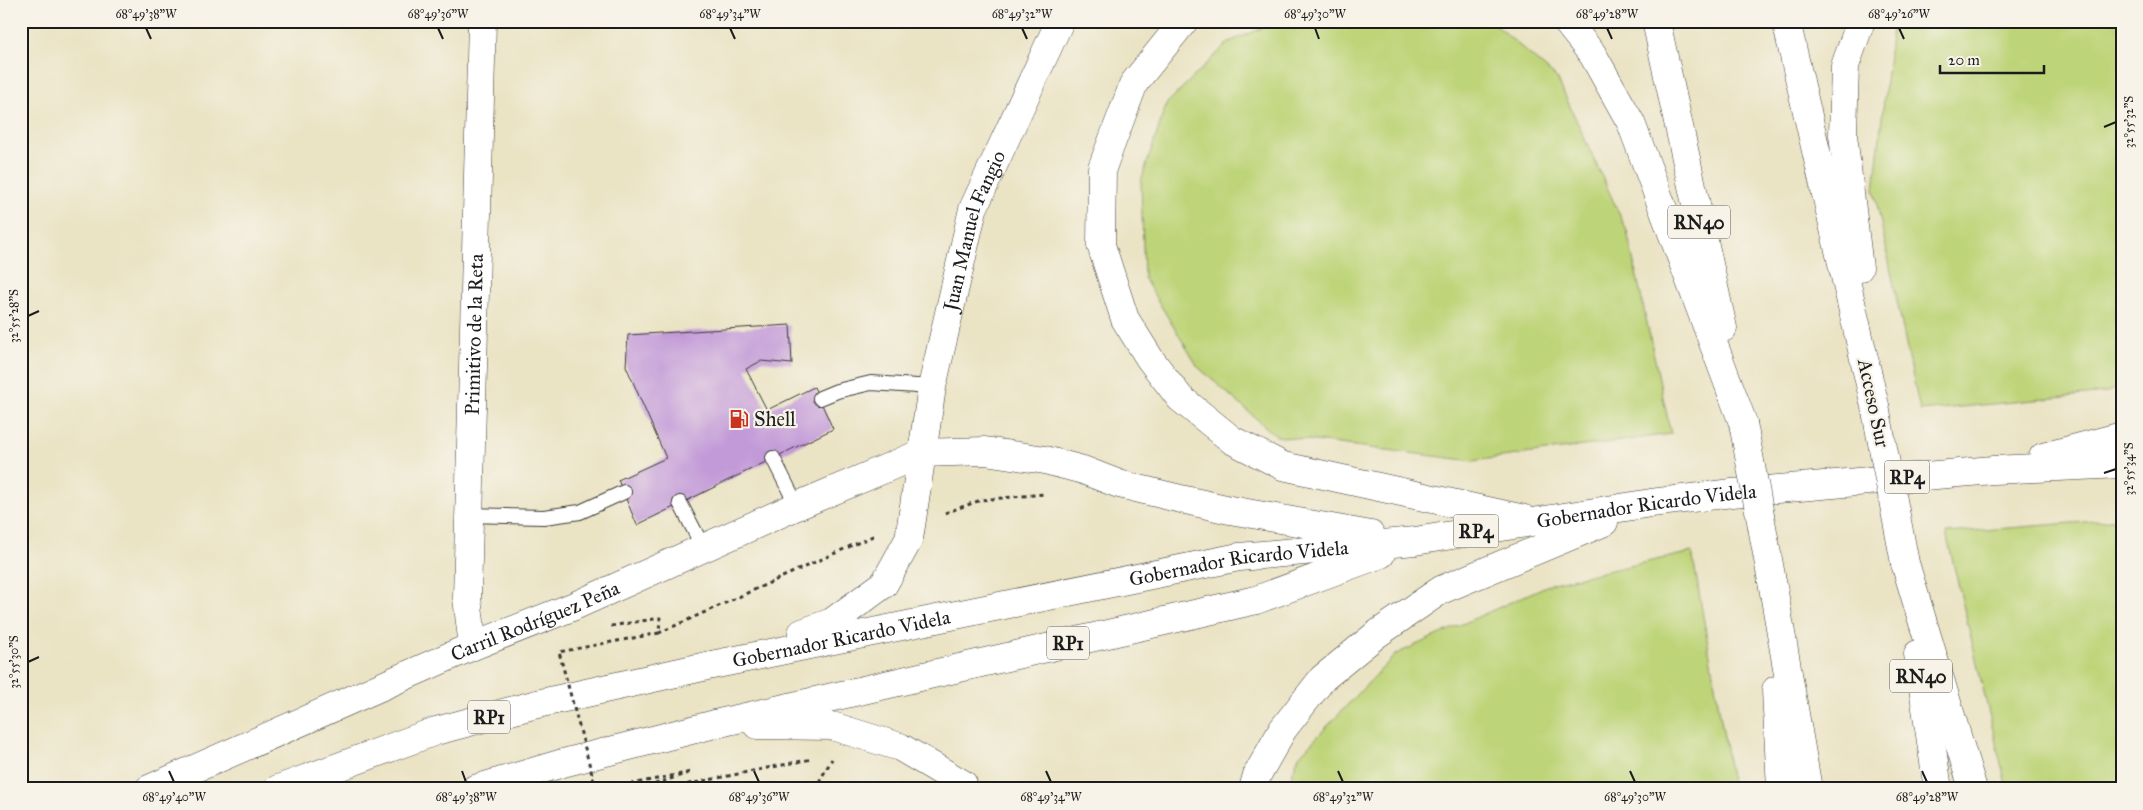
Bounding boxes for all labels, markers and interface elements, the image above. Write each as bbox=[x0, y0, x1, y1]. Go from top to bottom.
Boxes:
text: 68°49'38"W bbox=[115, 7, 177, 21]
text: 68°49'36"W bbox=[408, 7, 469, 21]
text: 68°49'34"W bbox=[699, 7, 761, 21]
text: 68°49'32"W bbox=[992, 7, 1053, 21]
text: 68°49'30"W bbox=[1284, 7, 1346, 21]
text: 68°49'28"W bbox=[1576, 7, 1639, 21]
text: 68°49'26"W bbox=[1868, 7, 1931, 21]
scale bar bbox=[1940, 42, 2044, 74]
text: 20 m bbox=[1948, 51, 1980, 69]
text: 32°55'32"S bbox=[2122, 96, 2136, 148]
street label: Juan Manuel Fangio bbox=[937, 147, 1010, 315]
road number: RN40 bbox=[1668, 206, 1730, 238]
street label: Primitivo de la Reta bbox=[460, 253, 488, 416]
text: 32°55'28"S bbox=[7, 289, 21, 343]
street label: Acceso Sur bbox=[1853, 355, 1895, 450]
place label: Shell bbox=[754, 407, 796, 431]
fuel station icon: Shell bbox=[728, 408, 750, 430]
text: 32°55'34"S bbox=[2122, 442, 2136, 496]
road number: RP4 bbox=[1884, 461, 1930, 494]
street label: Gobernador Ricardo Videla bbox=[1535, 479, 1758, 533]
road number: RP4 bbox=[1454, 514, 1498, 548]
street label: Gobernador Ricardo Videla bbox=[1127, 535, 1350, 591]
street label: Carril Rodríguez Peña bbox=[447, 575, 624, 666]
street label: Gobernador Ricardo Videla bbox=[730, 604, 953, 673]
road number: RP1 bbox=[1047, 626, 1089, 660]
text: 32°55'30"S bbox=[7, 635, 21, 689]
road number: RN40 bbox=[1890, 659, 1952, 692]
road number: RP1 bbox=[468, 700, 510, 734]
text: 68°49'40"W bbox=[142, 790, 206, 804]
text: 68°49'38"W bbox=[435, 790, 497, 804]
text: 68°49'36"W bbox=[729, 790, 790, 804]
text: 68°49'34"W bbox=[1020, 790, 1082, 804]
text: 68°49'32"W bbox=[1313, 790, 1374, 804]
text: 68°49'30"W bbox=[1604, 790, 1666, 804]
text: 68°49'28"W bbox=[1896, 790, 1959, 804]

